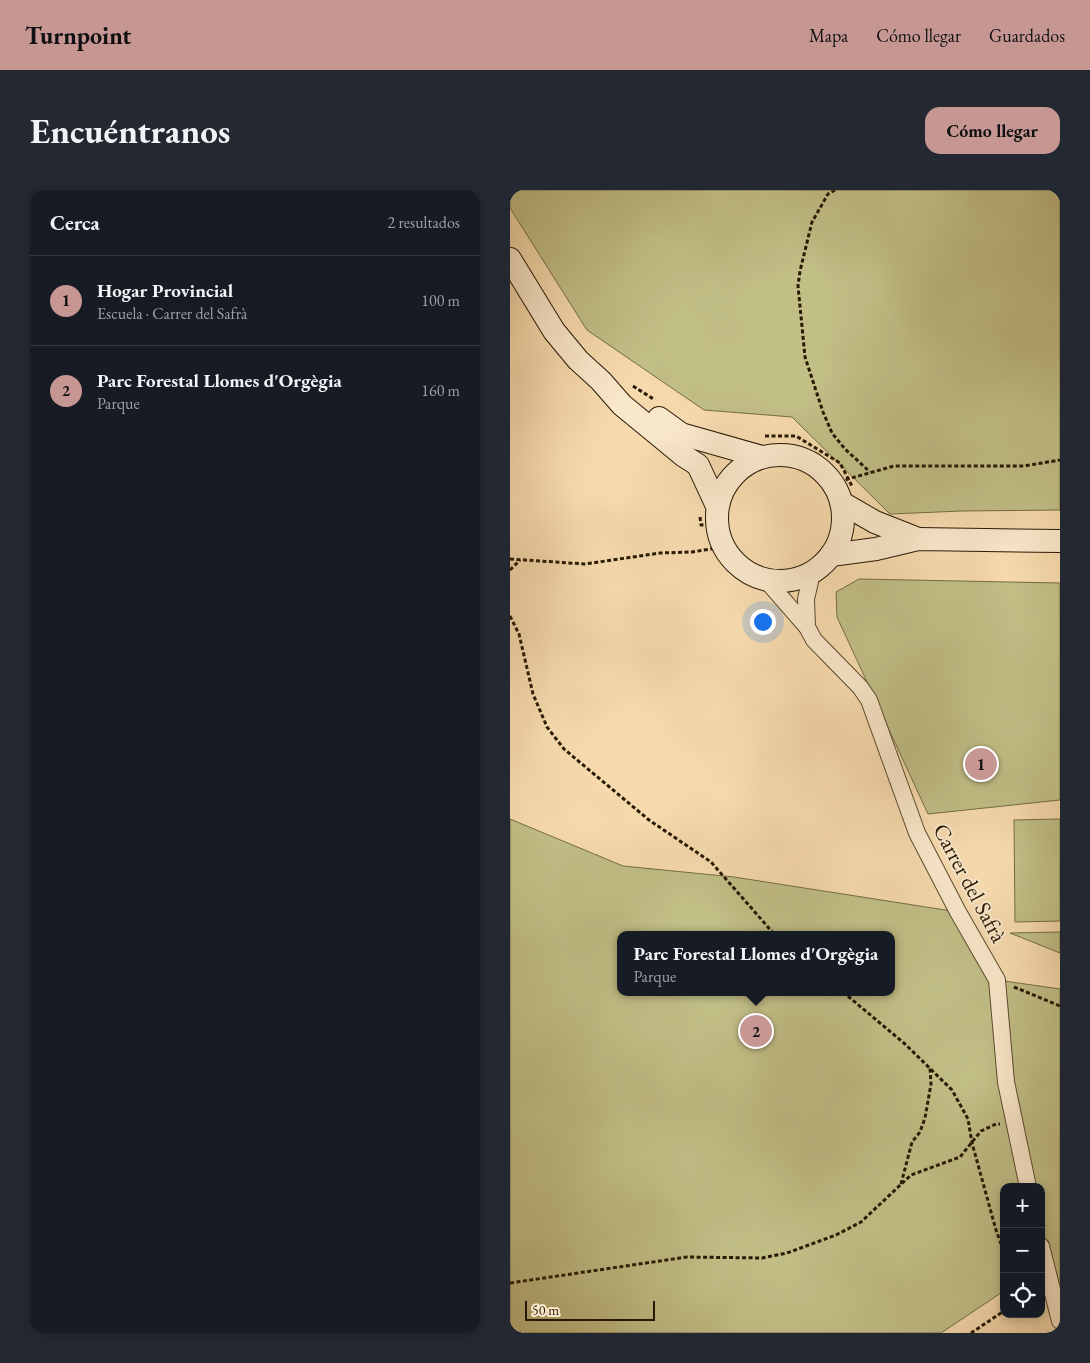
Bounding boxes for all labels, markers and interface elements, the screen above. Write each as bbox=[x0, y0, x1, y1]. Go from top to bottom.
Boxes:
text: Turnpoint bbox=[25, 20, 131, 51]
text: Mapa bbox=[809, 24, 848, 47]
text: Cómo llegar bbox=[876, 24, 961, 47]
text: Guardados bbox=[989, 24, 1065, 47]
button: Cómo llegar bbox=[925, 107, 1060, 154]
text: Encuéntranos bbox=[30, 108, 230, 153]
text: Cerca bbox=[50, 209, 100, 236]
text: 2 resultados bbox=[388, 212, 460, 233]
text: Hogar Provincial bbox=[97, 278, 233, 303]
text: 1 bbox=[62, 290, 70, 311]
text: 100 m bbox=[421, 290, 460, 311]
text: Escuela · Carrer del Safrà bbox=[97, 303, 247, 324]
text: Parc Forestal Llomes d'Orgègia bbox=[97, 368, 342, 393]
text: 2 bbox=[62, 380, 70, 401]
text: 160 m bbox=[421, 380, 460, 401]
text: Parque bbox=[97, 393, 140, 414]
your location bbox=[750, 609, 776, 635]
pin: 1 bbox=[965, 745, 997, 783]
street label: Carrer del Safrà bbox=[926, 818, 1014, 948]
popup bbox=[617, 931, 895, 996]
text: Parc Forestal Llomes d'Orgègia bbox=[634, 941, 878, 966]
text: Parque bbox=[634, 966, 676, 987]
pin: 2 bbox=[740, 1012, 772, 1050]
map controls bbox=[1000, 1183, 1045, 1318]
button: + bbox=[1000, 1183, 1045, 1228]
button: − bbox=[1000, 1228, 1045, 1273]
button: locate bbox=[1000, 1273, 1045, 1318]
scale bar bbox=[525, 1298, 655, 1321]
text: 50 m bbox=[532, 1301, 559, 1319]

